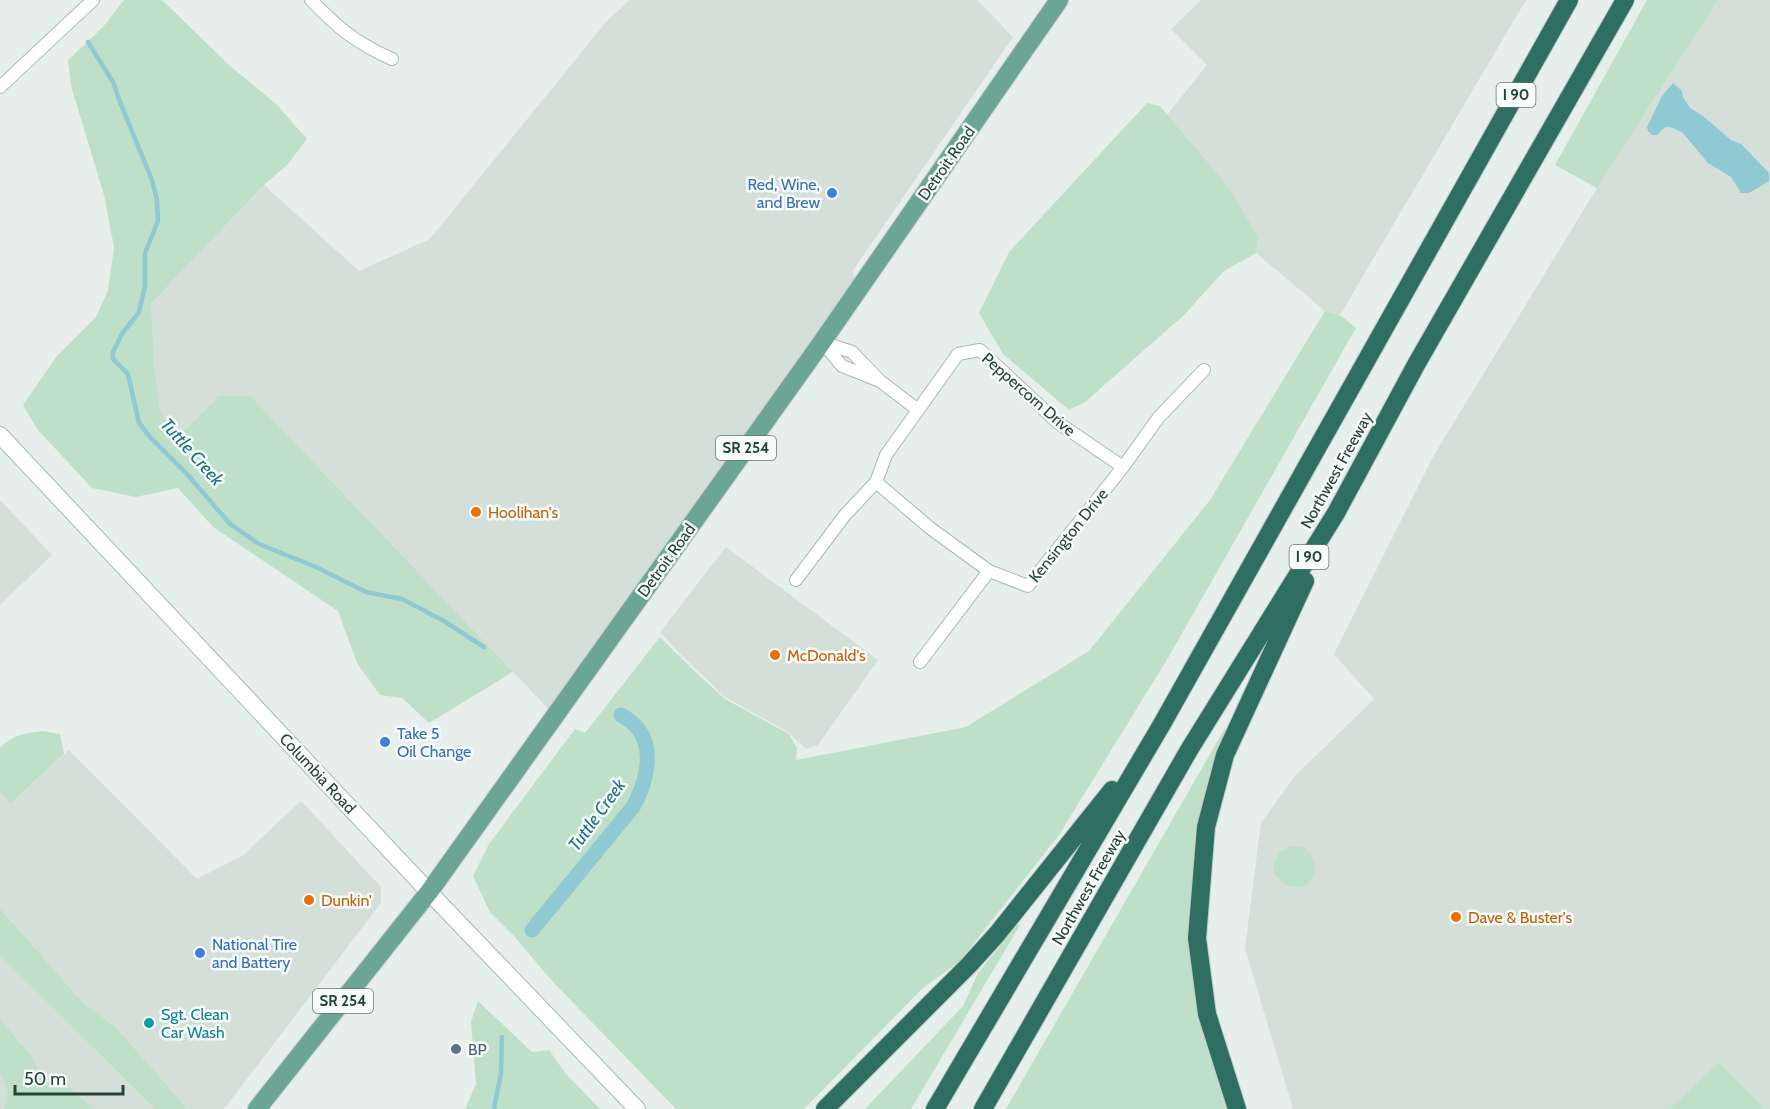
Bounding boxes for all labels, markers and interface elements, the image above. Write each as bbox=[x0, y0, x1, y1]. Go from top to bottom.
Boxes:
road number: I 90 bbox=[1496, 83, 1536, 107]
street label: Detroit Road bbox=[914, 123, 979, 204]
place label: Red, Wine, and Brew bbox=[747, 175, 820, 212]
marker: Red, Wine, and Brew bbox=[825, 186, 839, 200]
street label: Peppercorn Drive bbox=[978, 349, 1079, 440]
street label: Northwest Freeway bbox=[1297, 409, 1376, 532]
water label: Tuttle Creek bbox=[156, 414, 229, 491]
road number: SR 254 bbox=[716, 436, 776, 460]
street label: Kensington Drive bbox=[1025, 485, 1112, 586]
place label: Hoolihan's bbox=[488, 503, 558, 522]
marker: Hoolihan's bbox=[469, 505, 483, 519]
street label: Detroit Road bbox=[633, 520, 699, 601]
road number: I 90 bbox=[1290, 545, 1328, 569]
place label: McDonald's bbox=[787, 646, 866, 665]
marker: McDonald's bbox=[768, 648, 782, 662]
place label: Take 5 Oil Change bbox=[397, 724, 471, 761]
street label: Columbia Road bbox=[276, 729, 360, 817]
marker: Take 5 Oil Change bbox=[378, 735, 392, 749]
water label: Tuttle Creek bbox=[564, 774, 631, 855]
street label: Northwest Freeway bbox=[1048, 826, 1129, 948]
place label: Dunkin' bbox=[321, 891, 372, 910]
marker: Dunkin' bbox=[302, 893, 316, 907]
place label: Dave & Buster's bbox=[1468, 908, 1572, 927]
marker: Dave & Buster's bbox=[1449, 910, 1463, 924]
place label: National Tire and Battery bbox=[212, 935, 297, 972]
marker: National Tire and Battery bbox=[193, 946, 207, 960]
road number: SR 254 bbox=[313, 989, 373, 1013]
place label: Sgt. Clean Car Wash bbox=[161, 1005, 229, 1042]
marker: Sgt. Clean Car Wash bbox=[142, 1016, 156, 1030]
place label: BP bbox=[468, 1040, 487, 1059]
marker: BP bbox=[449, 1042, 463, 1056]
scale bar bbox=[15, 1058, 123, 1096]
text: 50 m bbox=[24, 1068, 66, 1090]

